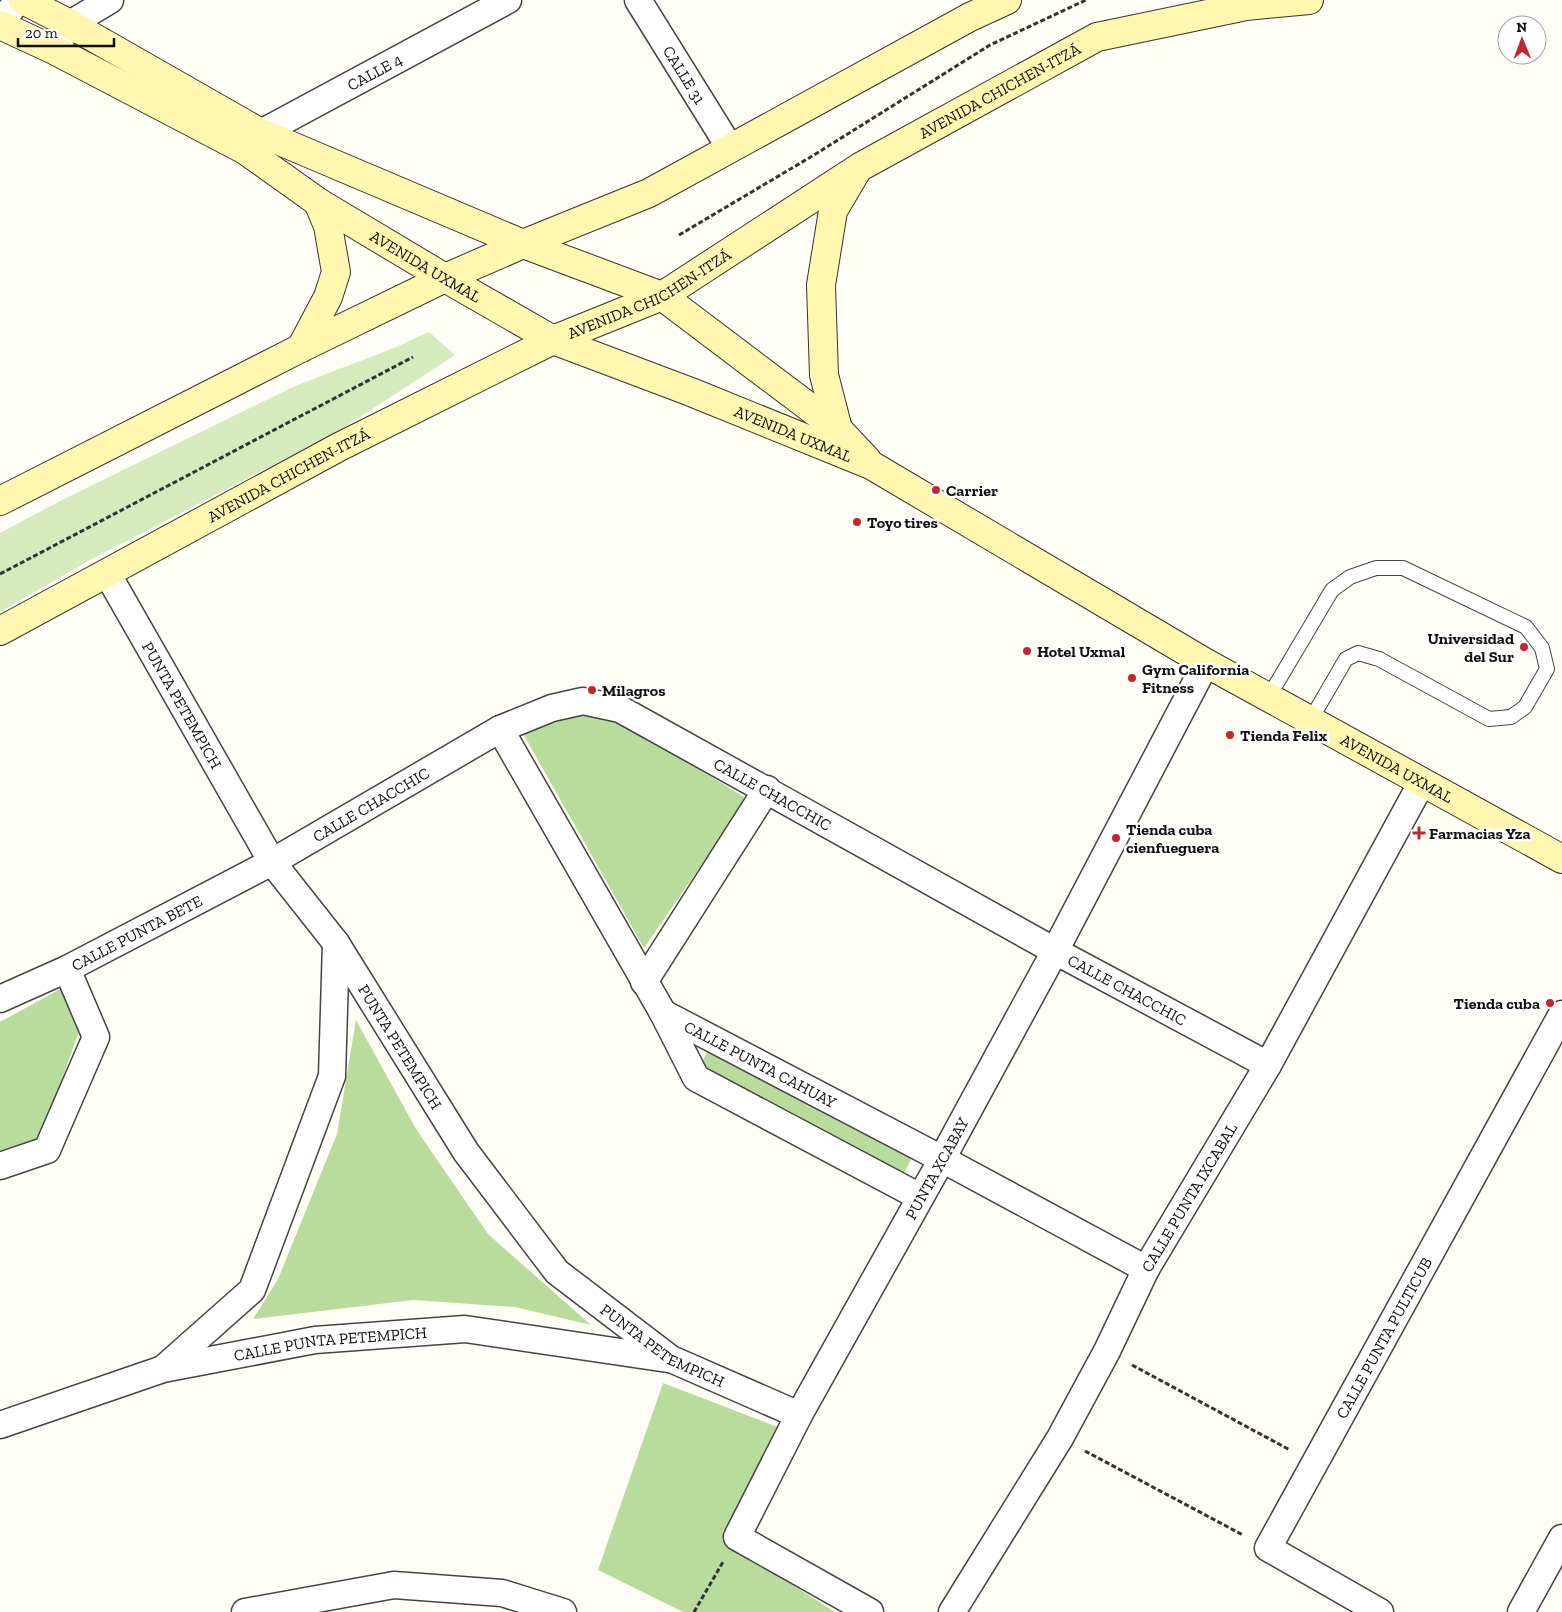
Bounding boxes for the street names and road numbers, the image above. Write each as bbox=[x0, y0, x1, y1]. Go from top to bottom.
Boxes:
street label: AVENIDA CHICHEN-ITZÁ bbox=[916, 39, 1084, 143]
street label: CALLE 31 bbox=[659, 42, 709, 108]
street label: CALLE 4 bbox=[344, 50, 406, 95]
street label: AVENIDA UXMAL bbox=[367, 226, 484, 307]
street label: AVENIDA CHICHEN-ITZÁ bbox=[565, 244, 735, 343]
street label: AVENIDA UXMAL bbox=[731, 402, 855, 466]
street label: AVENIDA CHICHEN-ITZÁ bbox=[204, 424, 373, 526]
street label: PUNTA PETEMPICH bbox=[138, 638, 226, 772]
street label: AVENIDA UXMAL bbox=[1337, 730, 1456, 807]
street label: CALLE CHACCHIC bbox=[710, 754, 835, 835]
street label: CALLE CHACCHIC bbox=[309, 763, 433, 846]
street label: CALLE PUNTA BETE bbox=[68, 891, 205, 975]
street label: CALLE CHACCHIC bbox=[1064, 951, 1190, 1030]
street label: PUNTA PETEMPICH bbox=[354, 981, 446, 1113]
street label: CALLE PUNTA CAHUAY bbox=[681, 1017, 840, 1112]
street label: PUNTA XCABAY bbox=[901, 1114, 973, 1223]
street label: CALLE PUNTA IXCABAL bbox=[1137, 1119, 1241, 1276]
street label: CALLE PUNTA PULTICUB bbox=[1332, 1254, 1436, 1422]
street label: PUNTA PETEMPICH bbox=[597, 1300, 727, 1391]
street label: CALLE PUNTA PETEMPICH bbox=[232, 1323, 428, 1365]

